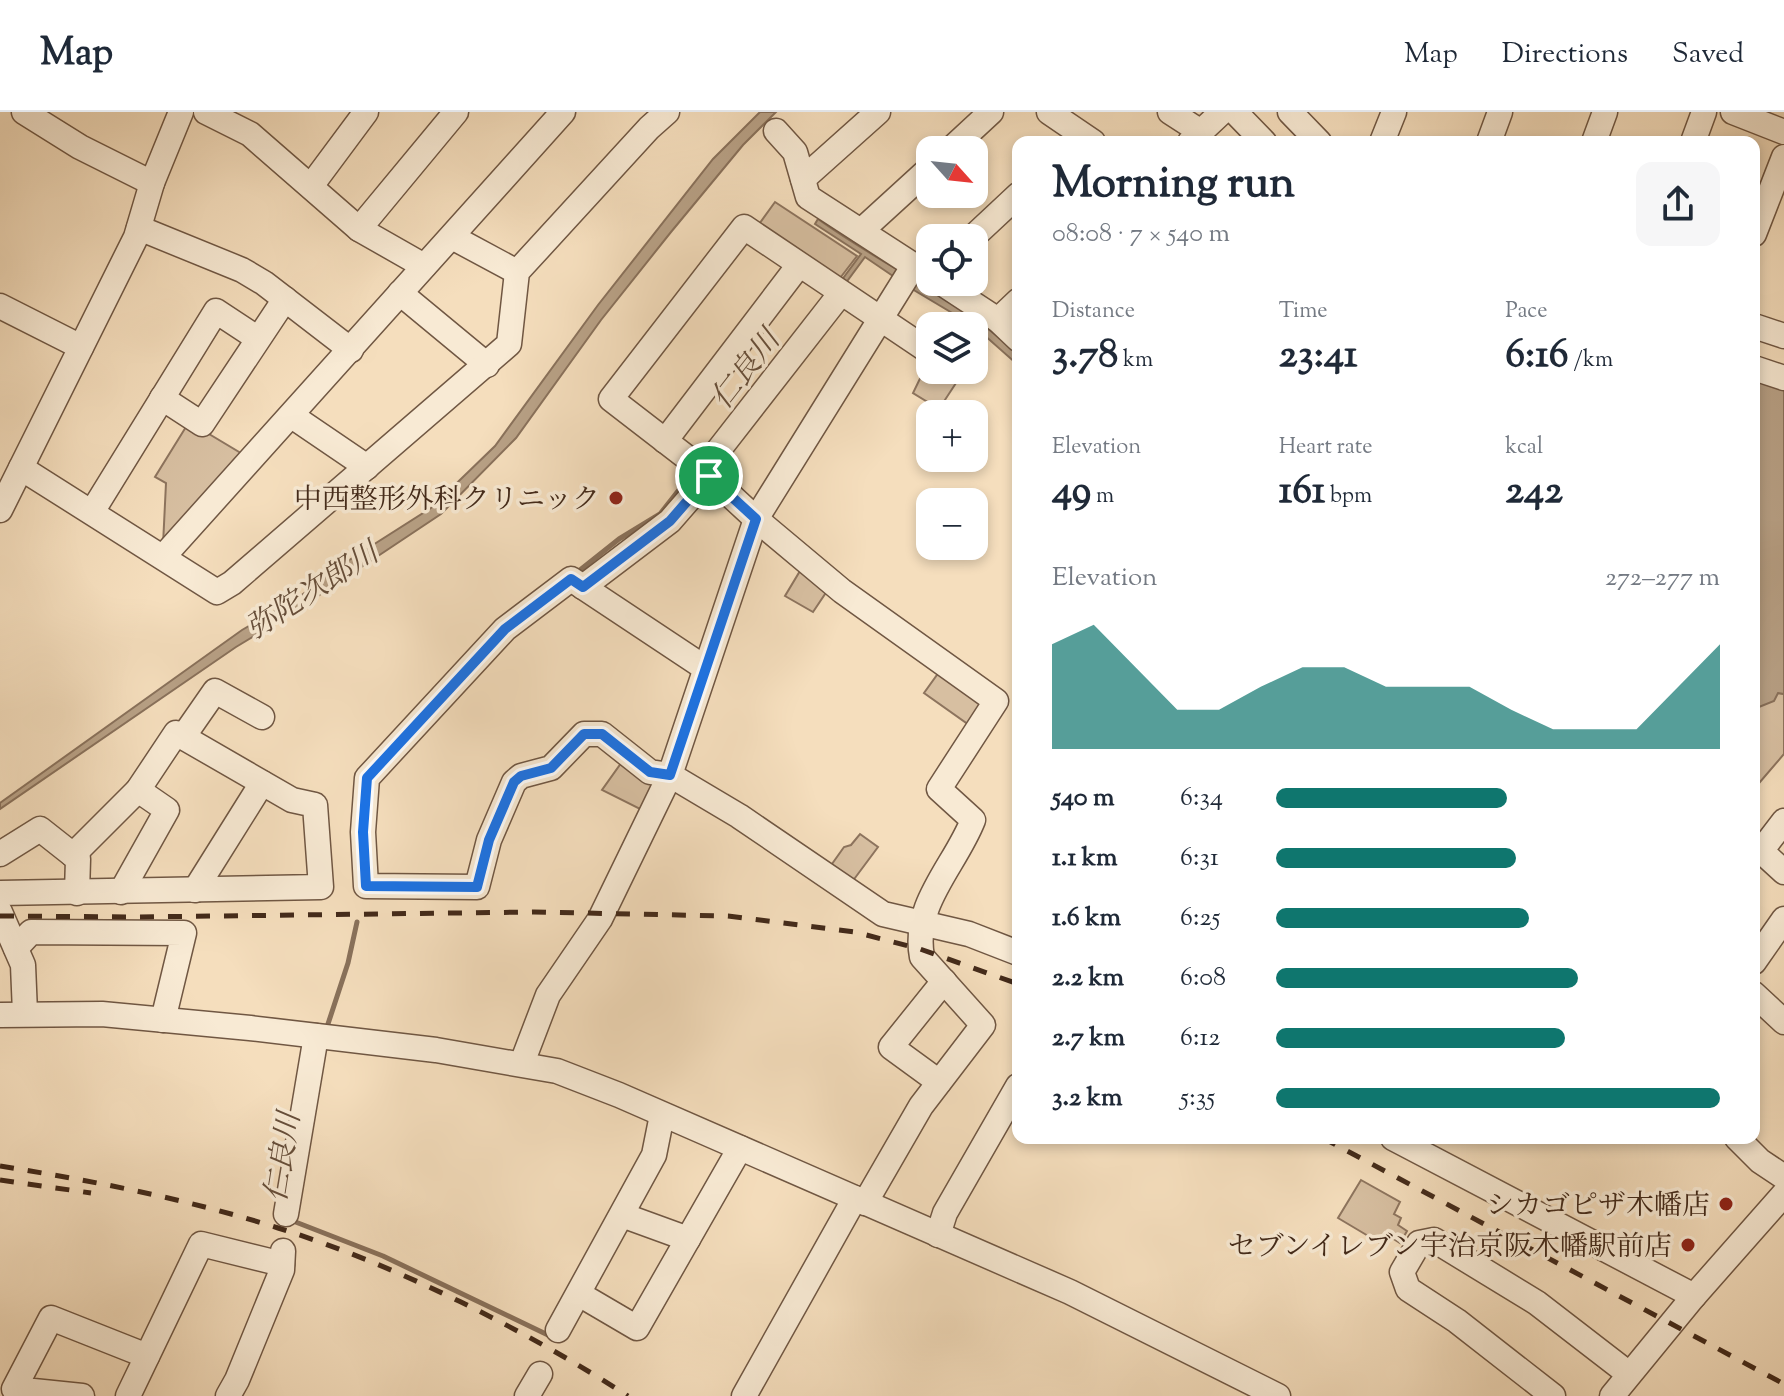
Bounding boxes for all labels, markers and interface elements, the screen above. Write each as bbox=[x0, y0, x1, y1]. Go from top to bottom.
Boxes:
text: Map bbox=[40, 28, 113, 82]
text: Map bbox=[1404, 35, 1458, 75]
text: Directions bbox=[1502, 35, 1628, 75]
text: Saved bbox=[1672, 35, 1744, 75]
north arrow bbox=[916, 136, 988, 208]
map controls bbox=[916, 136, 988, 560]
text: Morning run bbox=[1052, 154, 1295, 217]
button: share bbox=[1636, 162, 1720, 246]
text: 08:08 · 7 × 540 m bbox=[1052, 216, 1230, 253]
button: locate bbox=[916, 224, 988, 296]
text: Distance bbox=[1052, 296, 1135, 328]
text: Time bbox=[1279, 296, 1328, 328]
text: Pace bbox=[1505, 296, 1547, 328]
button: layers bbox=[916, 312, 988, 384]
water label: 仁良川 bbox=[702, 319, 793, 419]
text: 3.78 bbox=[1052, 328, 1118, 385]
text: 23:41 bbox=[1279, 328, 1358, 385]
text: 6:16 bbox=[1505, 328, 1569, 385]
text: km bbox=[1118, 345, 1153, 377]
text: /km bbox=[1569, 345, 1613, 377]
button: + bbox=[916, 400, 988, 472]
text: Elevation bbox=[1052, 432, 1141, 464]
text: Heart rate bbox=[1279, 432, 1373, 464]
text: kcal bbox=[1505, 432, 1543, 464]
pin bbox=[675, 442, 743, 510]
icon: arrive bbox=[687, 454, 731, 498]
text: 49 bbox=[1052, 464, 1091, 521]
text: 161 bbox=[1279, 464, 1325, 521]
text: 242 bbox=[1505, 464, 1563, 521]
place label: 中西整形外科クリニック bbox=[294, 481, 600, 521]
text: m bbox=[1091, 481, 1114, 513]
text: bpm bbox=[1325, 481, 1372, 513]
button: − bbox=[916, 488, 988, 560]
marker: 中西整形外科クリニック bbox=[607, 489, 625, 507]
water label: 弥陀次郎川 bbox=[239, 532, 390, 651]
text: Elevation bbox=[1052, 560, 1157, 597]
text: 272–277 m bbox=[1605, 560, 1720, 597]
text: 540 m bbox=[1052, 780, 1115, 817]
text: 6:34 bbox=[1180, 780, 1223, 817]
text: 1.1 km bbox=[1052, 840, 1117, 877]
text: 6:31 bbox=[1180, 840, 1219, 877]
text: 1.6 km bbox=[1052, 900, 1121, 937]
text: 6:25 bbox=[1180, 900, 1220, 937]
text: 2.2 km bbox=[1052, 960, 1124, 997]
text: 6:08 bbox=[1180, 960, 1226, 997]
text: 2.7 km bbox=[1052, 1020, 1125, 1057]
text: 6:12 bbox=[1180, 1020, 1220, 1057]
text: 3.2 km bbox=[1052, 1080, 1122, 1117]
text: 5:35 bbox=[1180, 1080, 1215, 1117]
water label: 仁良川 bbox=[256, 1107, 313, 1205]
place label: シカゴピザ木幡店 bbox=[1486, 1187, 1710, 1227]
marker: シカゴピザ木幡店 bbox=[1717, 1195, 1735, 1213]
place label: セブンイレブン宇治京阪木幡駅前店 bbox=[1228, 1228, 1672, 1268]
marker: セブンイレブン宇治京阪木幡駅前店 bbox=[1679, 1236, 1697, 1254]

